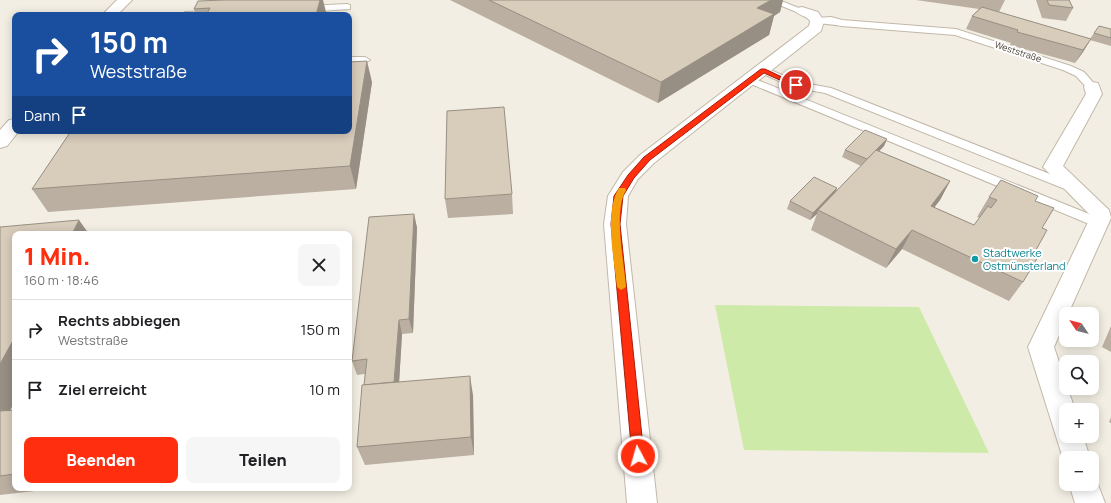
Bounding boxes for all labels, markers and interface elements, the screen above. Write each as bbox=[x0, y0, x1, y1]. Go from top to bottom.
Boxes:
text: 150 m bbox=[90, 23, 168, 61]
icon: right bbox=[24, 28, 76, 80]
street label: Weststraße bbox=[993, 38, 1043, 65]
text: Weststraße bbox=[90, 59, 187, 83]
pin bbox=[779, 68, 813, 102]
icon: arrive bbox=[785, 74, 807, 96]
icon: arrive bbox=[68, 104, 90, 126]
text: Dann bbox=[24, 105, 60, 126]
text: 1 Min. bbox=[24, 239, 90, 272]
button: close bbox=[298, 244, 340, 286]
place label: Stadtwerke Ostmünsterland bbox=[983, 245, 1066, 273]
marker: Stadtwerke Ostmünsterland bbox=[970, 254, 980, 264]
text: 160 m · 18:46 bbox=[24, 271, 99, 289]
north arrow bbox=[1059, 307, 1099, 347]
map controls bbox=[1059, 307, 1099, 491]
text: Rechts abbiegen bbox=[58, 310, 180, 331]
icon: right bbox=[24, 319, 46, 341]
text: 150 m bbox=[301, 319, 340, 340]
text: Weststraße bbox=[58, 331, 128, 349]
button: search bbox=[1059, 355, 1099, 395]
icon: arrive bbox=[24, 379, 46, 401]
text: Ziel erreicht bbox=[58, 379, 147, 400]
text: 10 m bbox=[309, 379, 340, 400]
button: + bbox=[1059, 403, 1099, 443]
position arrow bbox=[617, 435, 659, 477]
button: Beenden bbox=[24, 437, 178, 483]
button: Teilen bbox=[186, 437, 340, 483]
button: − bbox=[1059, 451, 1099, 491]

